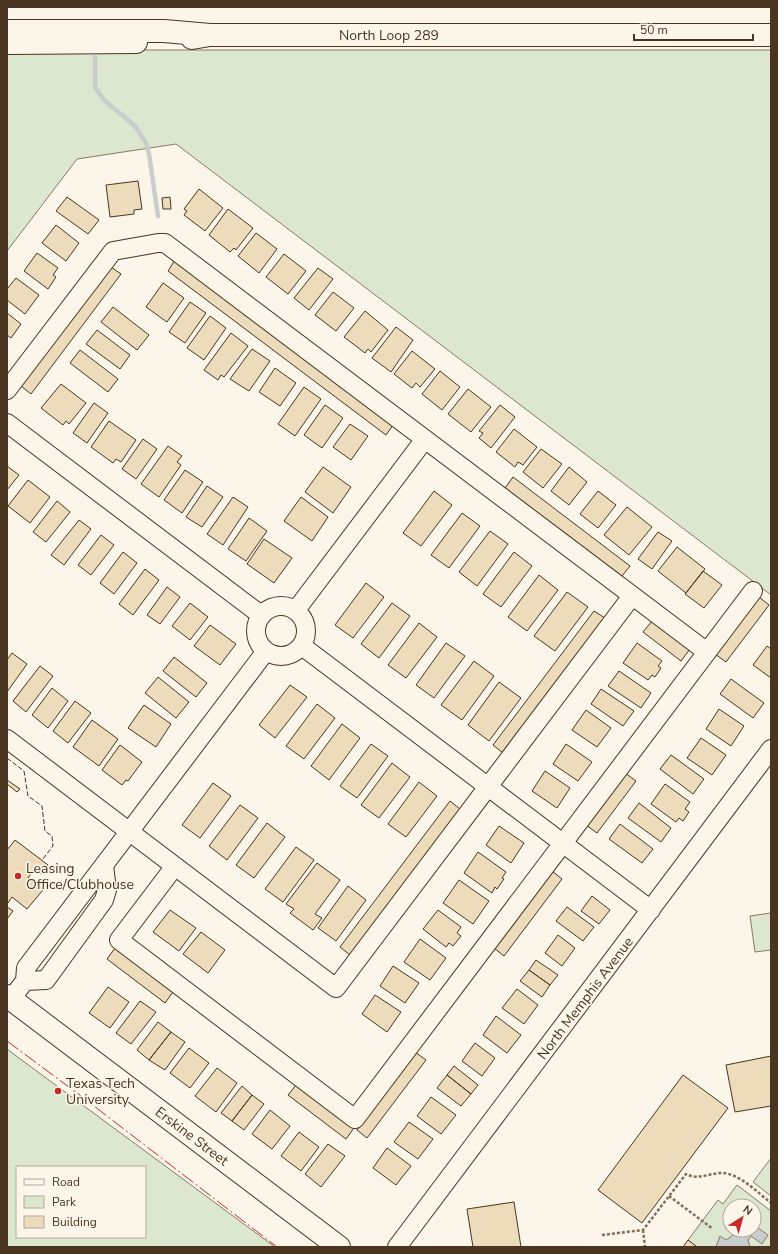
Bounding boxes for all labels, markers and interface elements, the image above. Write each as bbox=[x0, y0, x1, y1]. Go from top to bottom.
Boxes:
scale bar bbox=[634, 16, 753, 42]
text: 50 m bbox=[640, 22, 668, 38]
street label: North Loop 289 bbox=[339, 26, 439, 45]
place label: Leasing Office/Clubhouse bbox=[26, 859, 134, 894]
marker: Leasing Office/Clubhouse bbox=[13, 871, 23, 881]
street label: North Memphis Avenue bbox=[533, 933, 638, 1063]
place label: Texas Tech University bbox=[66, 1074, 135, 1109]
marker: Texas Tech University bbox=[53, 1086, 63, 1096]
street label: Erskine Street bbox=[151, 1103, 232, 1170]
legend bbox=[16, 1166, 146, 1238]
text: Road bbox=[52, 1174, 80, 1190]
text: Park bbox=[52, 1194, 77, 1210]
north arrow bbox=[722, 1198, 762, 1238]
text: N bbox=[740, 1202, 756, 1219]
text: Building bbox=[52, 1214, 97, 1230]

